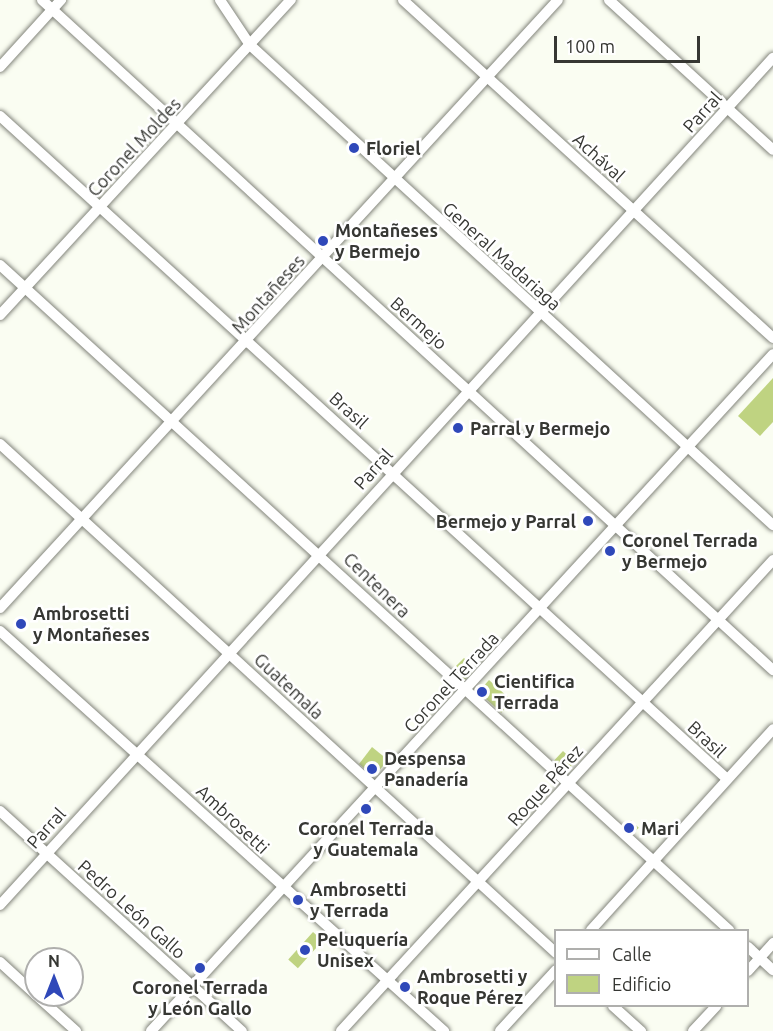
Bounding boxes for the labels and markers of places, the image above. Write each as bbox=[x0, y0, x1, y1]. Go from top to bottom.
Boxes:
place label: Floriel bbox=[366, 137, 421, 159]
marker: Floriel bbox=[347, 141, 361, 155]
place label: Montañeses y Bermejo bbox=[335, 220, 438, 262]
marker: Montañeses y Bermejo bbox=[316, 234, 330, 248]
place label: Parral y Bermejo bbox=[470, 417, 610, 439]
marker: Parral y Bermejo bbox=[451, 421, 465, 435]
place label: Bermejo y Parral bbox=[436, 510, 576, 532]
marker: Bermejo y Parral bbox=[581, 514, 595, 528]
place label: Coronel Terrada y Bermejo bbox=[622, 530, 758, 572]
marker: Coronel Terrada y Bermejo bbox=[603, 544, 617, 558]
place label: Ambrosetti y Montañeses bbox=[33, 603, 150, 646]
marker: Ambrosetti y Montañeses bbox=[14, 617, 28, 631]
place label: Cientifica Terrada bbox=[494, 671, 575, 714]
marker: Cientifica Terrada bbox=[475, 685, 489, 699]
place label: Despensa Panadería bbox=[384, 748, 468, 790]
marker: Despensa Panadería bbox=[365, 762, 379, 776]
marker: Coronel Terrada y Guatemala bbox=[359, 802, 373, 816]
place label: Mari bbox=[641, 817, 679, 839]
place label: Coronel Terrada y Guatemala bbox=[298, 818, 434, 860]
marker: Mari bbox=[622, 821, 636, 835]
place label: Ambrosetti y Terrada bbox=[310, 879, 406, 922]
marker: Ambrosetti y Terrada bbox=[291, 893, 305, 907]
place label: Peluquería Unisex bbox=[317, 929, 408, 972]
marker: Peluquería Unisex bbox=[298, 943, 312, 957]
marker: Coronel Terrada y León Gallo bbox=[193, 961, 207, 975]
place label: Ambrosetti y Roque Pérez bbox=[417, 966, 527, 1008]
place label: Coronel Terrada y León Gallo bbox=[132, 977, 268, 1020]
marker: Ambrosetti y Roque Pérez bbox=[398, 980, 412, 994]

